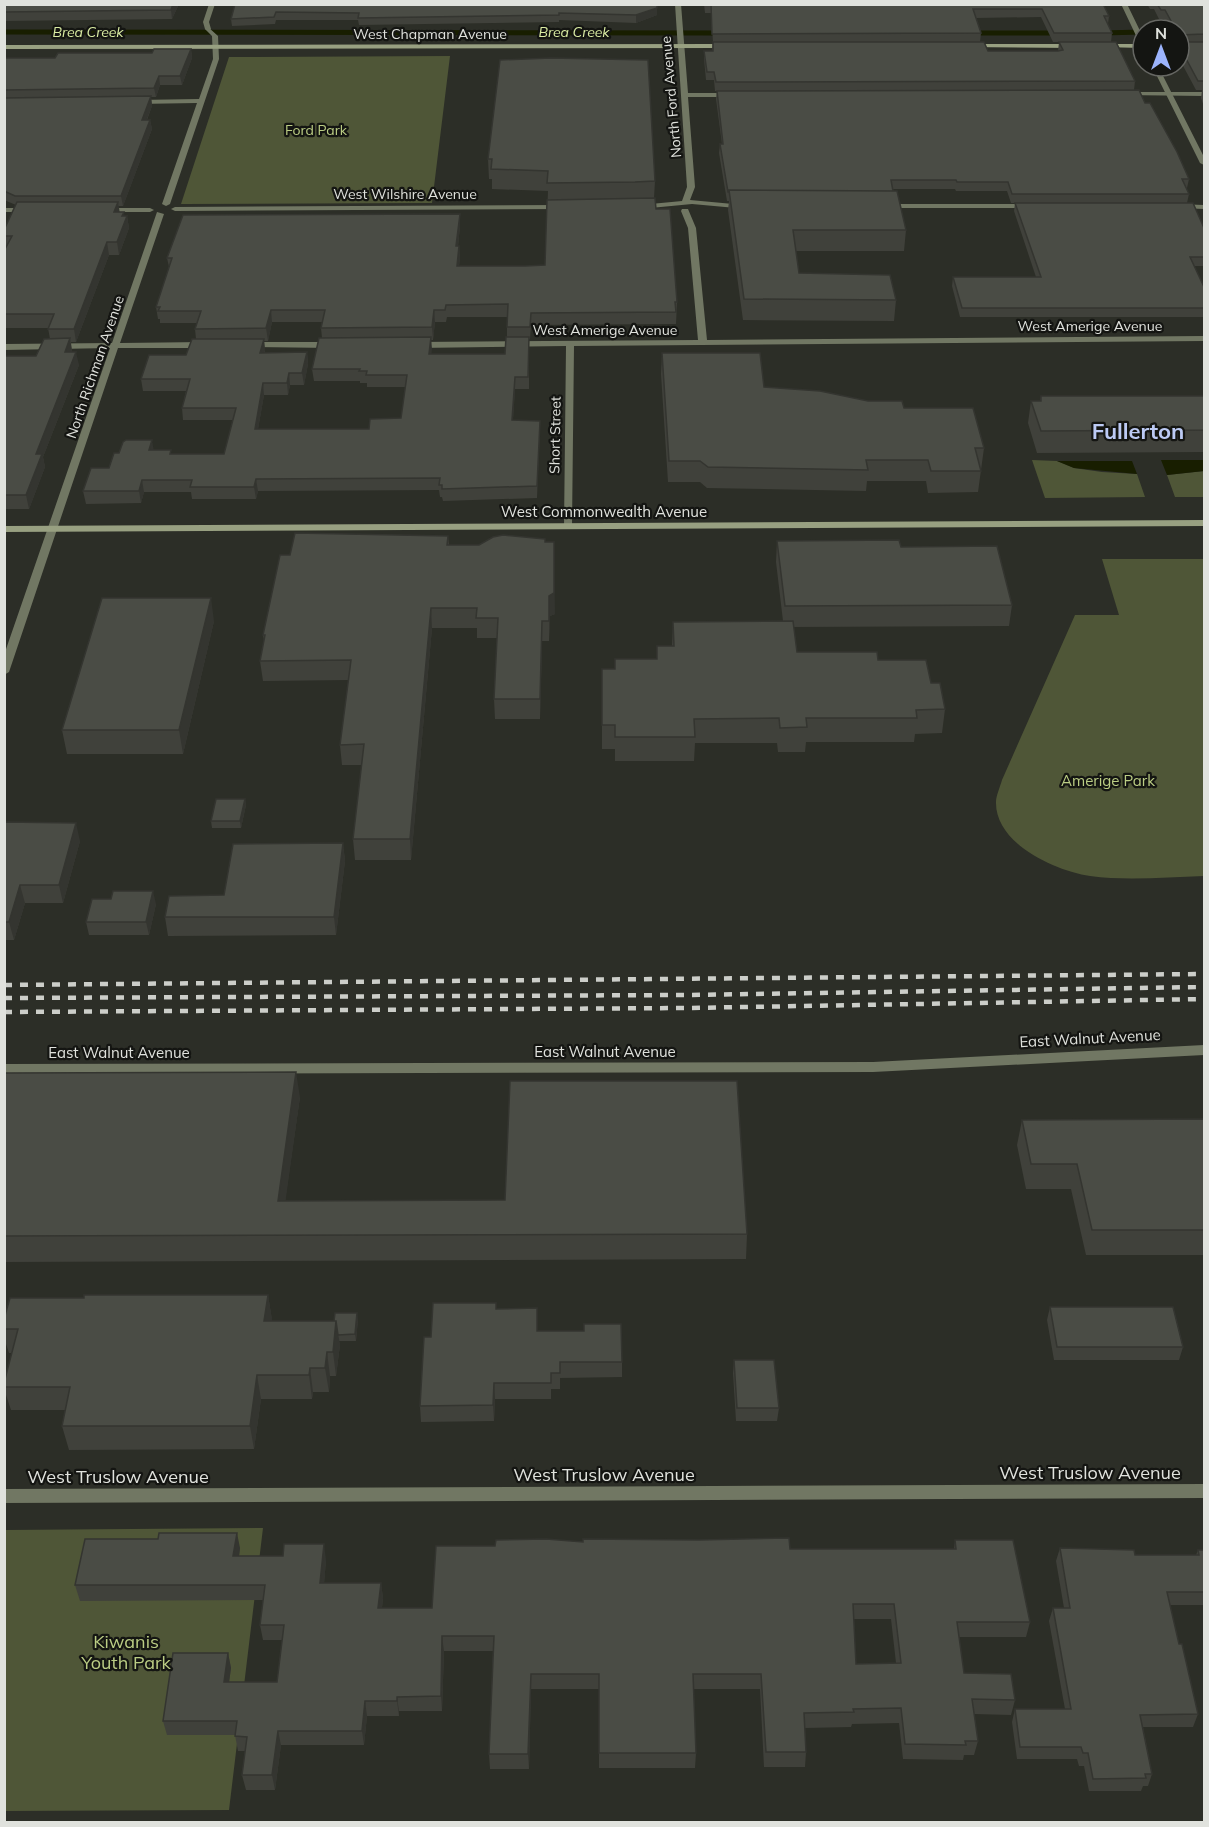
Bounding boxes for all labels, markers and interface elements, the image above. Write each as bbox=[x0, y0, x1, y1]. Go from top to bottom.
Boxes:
north arrow bbox=[1131, 18, 1191, 78]
water label: Brea Creek bbox=[52, 23, 124, 41]
water label: Brea Creek bbox=[538, 23, 610, 41]
text: N bbox=[1155, 23, 1167, 43]
street label: West Chapman Avenue bbox=[353, 25, 507, 43]
street label: North Ford Avenue bbox=[657, 35, 685, 159]
park label: Ford Park bbox=[285, 121, 348, 139]
street label: West Wilshire Avenue bbox=[333, 185, 477, 203]
street label: North Richman Avenue bbox=[62, 293, 128, 441]
street label: West Amerige Avenue bbox=[1018, 317, 1162, 335]
street label: West Amerige Avenue bbox=[533, 321, 677, 339]
street label: Short Street bbox=[545, 396, 565, 474]
district label: Fullerton bbox=[1092, 417, 1184, 445]
street label: West Commonwealth Avenue bbox=[501, 502, 707, 521]
park label: Amerige Park bbox=[1061, 771, 1155, 790]
street label: East Walnut Avenue bbox=[1019, 1025, 1161, 1051]
street label: East Walnut Avenue bbox=[534, 1042, 676, 1061]
street label: East Walnut Avenue bbox=[48, 1043, 190, 1062]
street label: West Truslow Avenue bbox=[999, 1461, 1181, 1484]
street label: West Truslow Avenue bbox=[513, 1463, 695, 1486]
street label: West Truslow Avenue bbox=[27, 1465, 209, 1488]
park label: Kiwanis Youth Park bbox=[80, 1630, 172, 1674]

